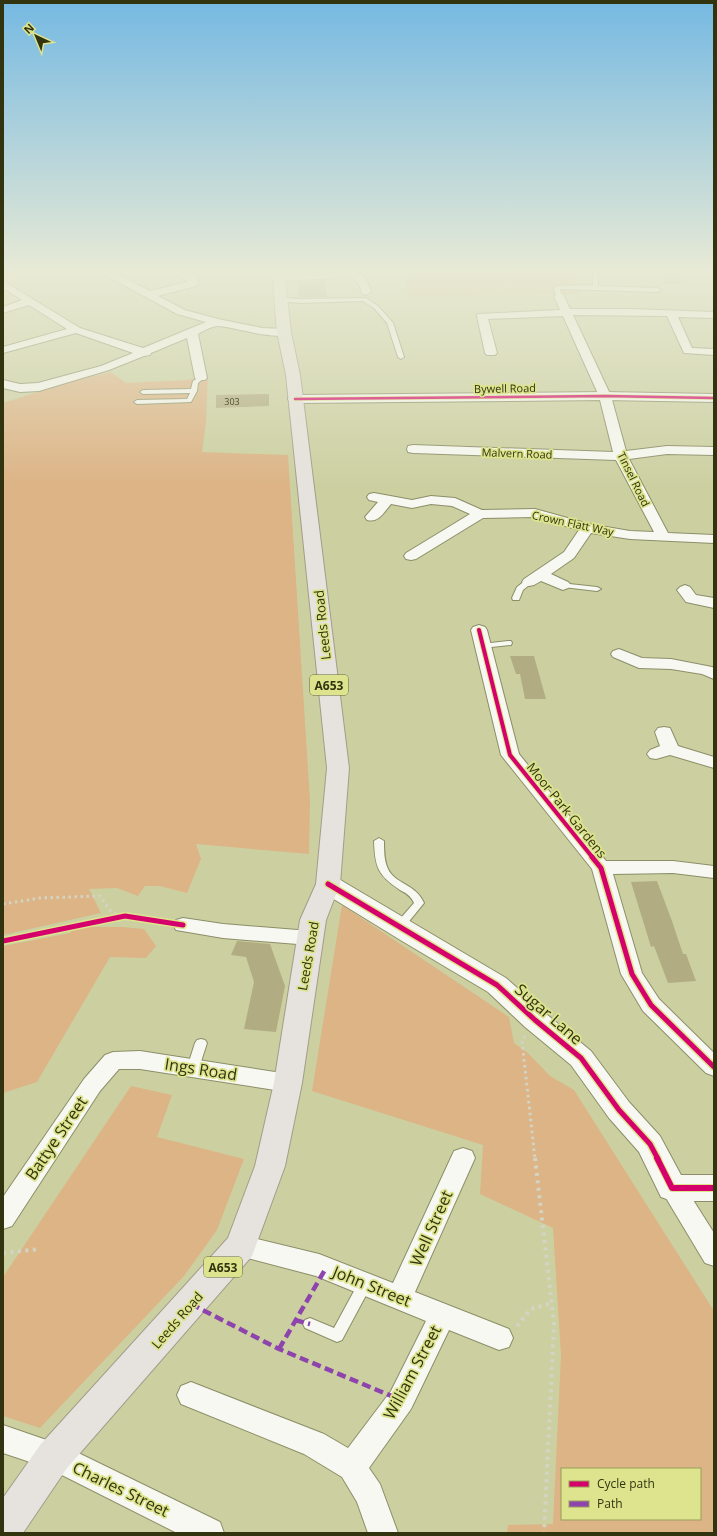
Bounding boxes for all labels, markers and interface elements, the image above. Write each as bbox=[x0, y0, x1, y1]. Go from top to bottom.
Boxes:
north arrow bbox=[16, 16, 56, 56]
text: N bbox=[20, 20, 37, 37]
street label: Bywell Road bbox=[474, 380, 536, 396]
house number: 303 bbox=[224, 395, 240, 408]
street label: Malvern Road bbox=[481, 444, 553, 462]
street label: Tinsel Road bbox=[614, 449, 654, 509]
street label: Crown Flatt Way bbox=[531, 507, 616, 539]
street label: Leeds Road bbox=[309, 589, 335, 661]
road number: A653 bbox=[310, 675, 348, 695]
street label: Moor Park Gardens bbox=[523, 758, 611, 862]
street label: Leeds Road bbox=[293, 920, 323, 992]
street label: Sugar Lane bbox=[510, 979, 588, 1050]
street label: Ings Road bbox=[163, 1052, 239, 1086]
street label: Battye Street bbox=[20, 1092, 92, 1184]
street label: Well Street bbox=[405, 1186, 458, 1269]
road number: A653 bbox=[204, 1257, 242, 1277]
street label: John Street bbox=[328, 1260, 415, 1312]
street label: Leeds Road bbox=[147, 1288, 207, 1352]
street label: William Street bbox=[378, 1321, 446, 1423]
street label: Charles Street bbox=[69, 1456, 173, 1522]
legend bbox=[561, 1468, 701, 1520]
text: Cycle path bbox=[597, 1475, 655, 1492]
text: Path bbox=[597, 1495, 623, 1512]

